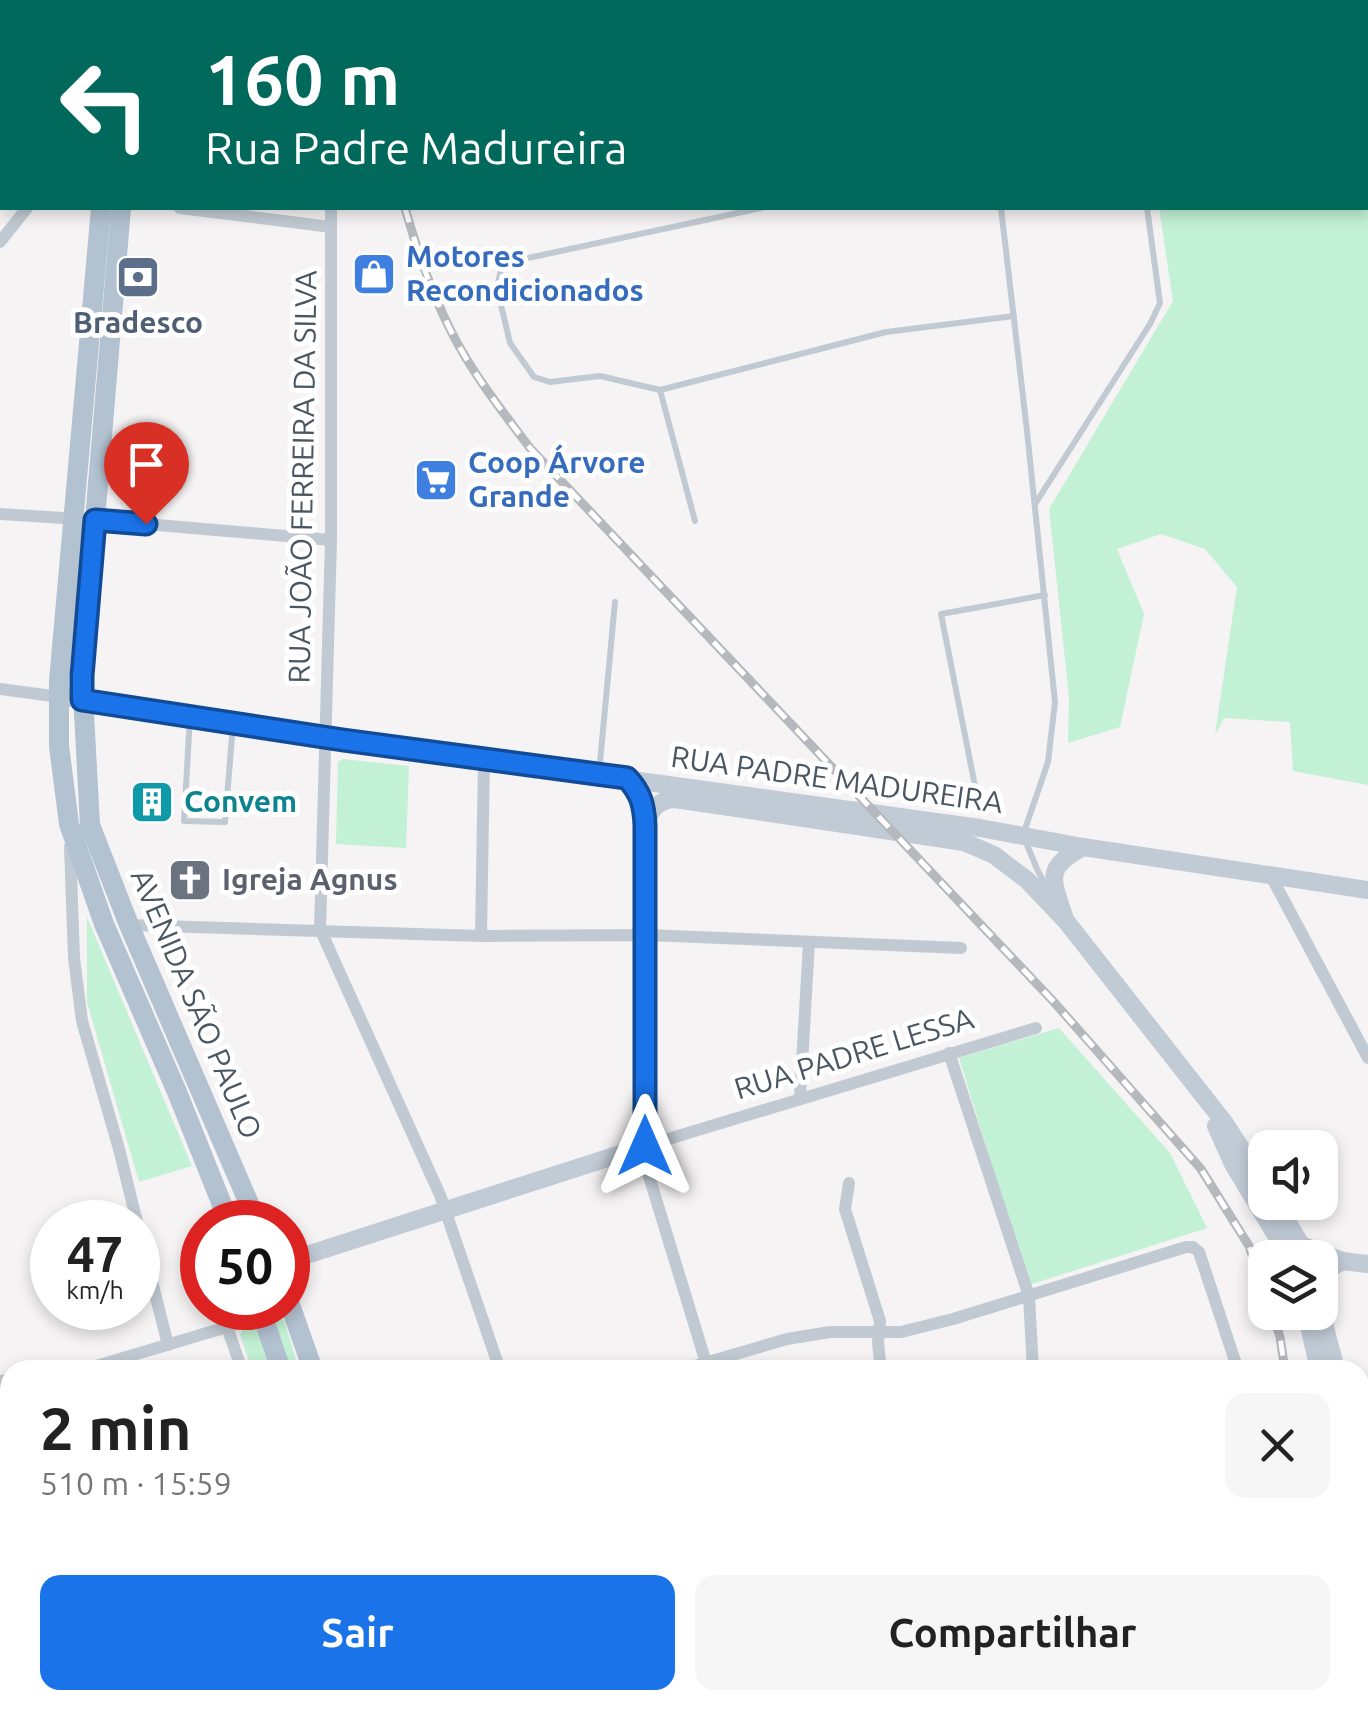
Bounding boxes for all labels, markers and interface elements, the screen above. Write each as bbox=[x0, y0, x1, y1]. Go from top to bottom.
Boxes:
icon: left bbox=[40, 40, 170, 170]
text: 160 m bbox=[205, 40, 400, 118]
text: Rua Padre Madureira bbox=[205, 122, 627, 173]
place label: Motores Recondicionados bbox=[406, 239, 644, 307]
shop icon: Motores Recondicionados bbox=[351, 251, 397, 297]
bank icon: Bradesco bbox=[115, 254, 161, 300]
street label: RUA JOÃO FERREIRA DA SILVA bbox=[281, 270, 323, 684]
place label: Bradesco bbox=[73, 305, 203, 339]
pin bbox=[104, 422, 189, 525]
icon: arrive bbox=[119, 437, 174, 492]
place label: Coop Árvore Grande bbox=[468, 444, 646, 513]
supermarket icon: Coop Árvore Grande bbox=[413, 457, 459, 503]
street label: RUA PADRE MADUREIRA bbox=[669, 739, 1006, 819]
building icon: Convem bbox=[129, 779, 175, 825]
place label: Convem bbox=[184, 784, 297, 818]
church icon: Igreja Agnus bbox=[167, 857, 213, 903]
place label: Igreja Agnus bbox=[222, 862, 398, 896]
street label: AVENIDA SÃO PAULO bbox=[125, 864, 269, 1143]
street label: RUA PADRE LESSA bbox=[730, 1000, 978, 1106]
position arrow bbox=[593, 1094, 697, 1198]
map controls bbox=[1248, 1130, 1338, 1330]
button: sound bbox=[1248, 1130, 1338, 1220]
speed limit sign: 50 bbox=[180, 1200, 310, 1330]
text: 47 bbox=[67, 1225, 123, 1281]
button: layers bbox=[1248, 1240, 1338, 1330]
text: km/h bbox=[66, 1276, 124, 1304]
button: close bbox=[1225, 1393, 1330, 1498]
text: 2 min bbox=[40, 1394, 192, 1461]
text: 510 m · 15:59 bbox=[40, 1465, 232, 1501]
button: Sair bbox=[40, 1575, 675, 1690]
button: Compartilhar bbox=[695, 1575, 1330, 1690]

